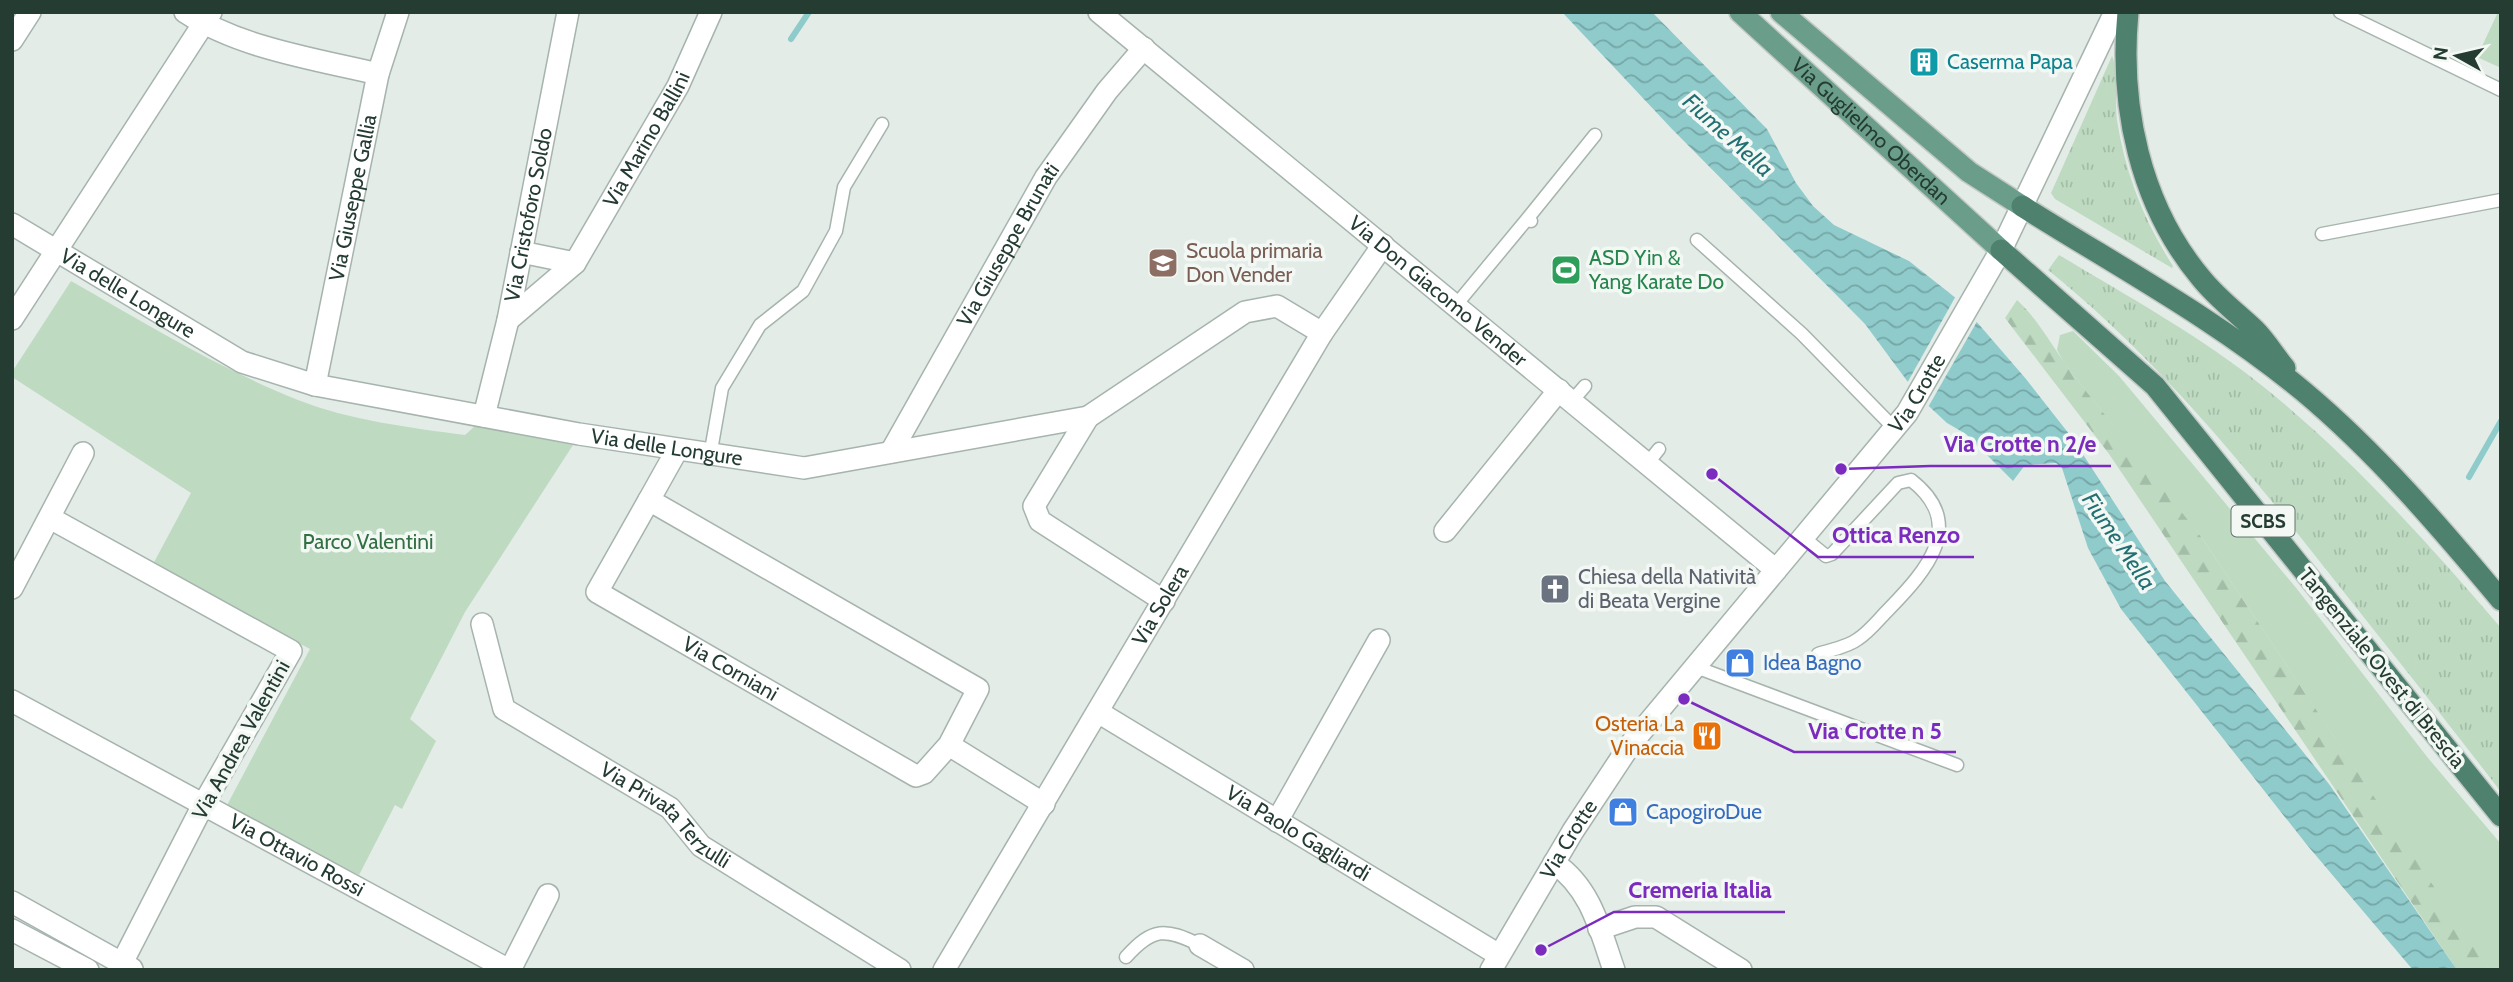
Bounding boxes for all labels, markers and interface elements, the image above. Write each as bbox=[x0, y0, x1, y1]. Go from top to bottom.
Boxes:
north arrow bbox=[2422, 21, 2492, 91]
building icon: Caserma Papa bbox=[1907, 45, 1941, 79]
text: N bbox=[2428, 45, 2453, 62]
place label: Caserma Papa bbox=[1947, 49, 2073, 74]
street label: Via Guglielmo Oberdan bbox=[1786, 52, 1956, 210]
street label: Via Marino Ballini bbox=[597, 68, 695, 211]
water label: Fiume Mella bbox=[1677, 87, 1779, 183]
street label: Via Giuseppe Gallia bbox=[323, 112, 382, 283]
street label: Via Cristoforo Soldo bbox=[499, 126, 557, 304]
street label: Via Giuseppe Brunati bbox=[951, 158, 1064, 331]
street label: Via Don Giacomo Vender bbox=[1344, 210, 1533, 372]
place label: Scuola primaria Don Vender bbox=[1186, 238, 1323, 287]
street label: Via delle Longure bbox=[56, 243, 200, 343]
place label: ASD Yin & Yang Karate Do bbox=[1588, 245, 1724, 294]
school or university icon: Scuola primaria Don Vender bbox=[1146, 246, 1180, 280]
sports icon: ASD Yin & Yang Karate Do bbox=[1549, 253, 1583, 287]
street label: Via Crotte bbox=[1883, 349, 1951, 438]
callout: Via Crotte n 2/e bbox=[1930, 422, 2111, 466]
street label: Via delle Longure bbox=[589, 423, 745, 471]
text: Via Crotte n 2/e bbox=[1944, 430, 2096, 458]
water label: Fiume Mella bbox=[2076, 487, 2162, 595]
road number: SCBS bbox=[2232, 506, 2294, 536]
callout: Ottica Renzo bbox=[1818, 513, 1974, 557]
text: Ottica Renzo bbox=[1832, 521, 1960, 549]
park label: Parco Valentini bbox=[303, 529, 433, 554]
street label: Via Solera bbox=[1126, 560, 1193, 650]
street label: Tangenziale Ovest di Brescia bbox=[2294, 563, 2471, 773]
place label: Chiesa della Natività di Beata Vergine bbox=[1578, 564, 1756, 613]
church icon: Chiesa della Natività di Beata Vergine bbox=[1538, 572, 1572, 606]
street label: Via Corniani bbox=[678, 631, 783, 706]
shop icon: Idea Bagno bbox=[1723, 646, 1757, 680]
place label: Idea Bagno bbox=[1763, 650, 1862, 675]
street label: Via Andrea Valentini bbox=[186, 656, 295, 824]
callout: Via Crotte n 5 bbox=[1794, 708, 1956, 752]
place label: Osteria La Vinaccia bbox=[1595, 711, 1684, 760]
text: Via Crotte n 5 bbox=[1808, 717, 1942, 745]
restaurant icon: Osteria La Vinaccia bbox=[1690, 719, 1724, 753]
street label: Via Privata Terzulli bbox=[596, 756, 735, 873]
street label: Via Paolo Gagliardi bbox=[1222, 780, 1375, 886]
street label: Via Crotte bbox=[1535, 795, 1602, 883]
shop icon: CapogiroDue bbox=[1606, 795, 1640, 829]
place label: CapogiroDue bbox=[1646, 799, 1762, 824]
street label: Via Ottavio Rossi bbox=[225, 808, 369, 901]
callout: Cremeria Italia bbox=[1614, 868, 1785, 912]
text: Cremeria Italia bbox=[1628, 876, 1772, 904]

